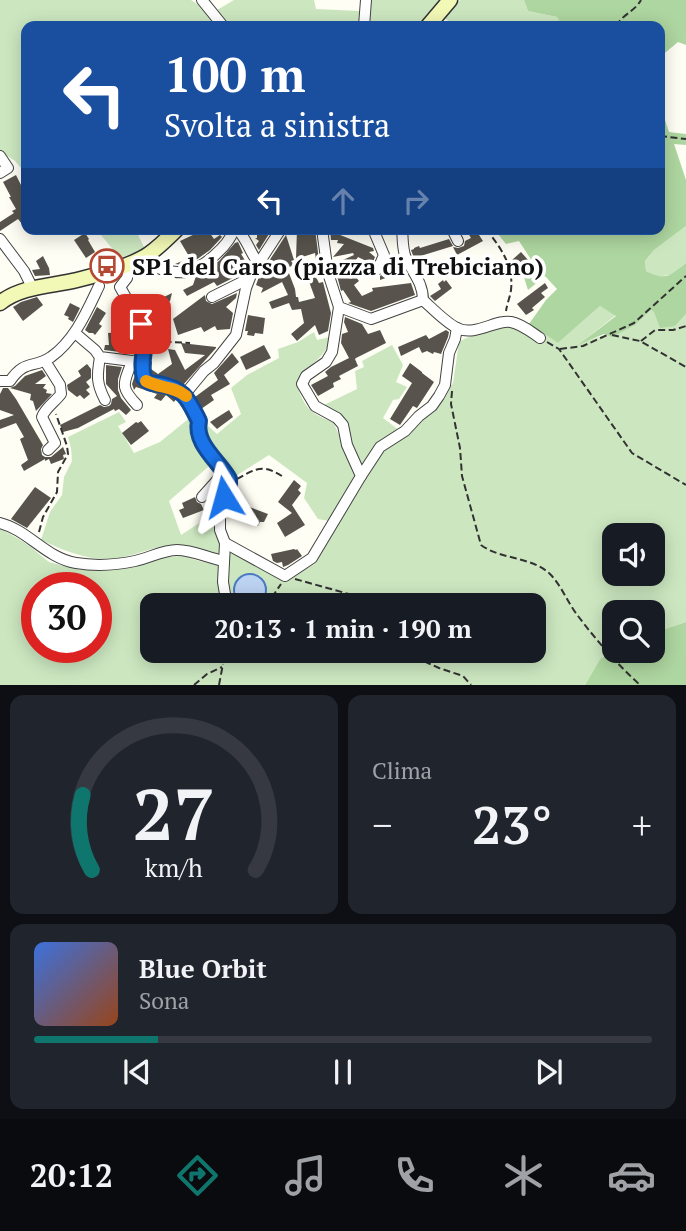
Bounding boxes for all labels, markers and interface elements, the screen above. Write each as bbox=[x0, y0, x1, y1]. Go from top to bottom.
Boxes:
text: 100 m bbox=[164, 41, 306, 106]
icon: left bbox=[49, 49, 140, 140]
text: Svolta a sinistra bbox=[164, 104, 390, 146]
icon: left bbox=[251, 182, 289, 220]
icon: ahead bbox=[324, 182, 362, 220]
icon: right bbox=[397, 182, 435, 220]
bus stop icon: SP1 del Carso (piazza di Trebiciano) bbox=[88, 247, 126, 285]
place label: SP1 del Carso (piazza di Trebiciano) bbox=[132, 250, 544, 282]
pin bbox=[111, 294, 171, 354]
icon: arrive bbox=[122, 305, 160, 343]
position arrow bbox=[187, 460, 261, 534]
map controls bbox=[602, 523, 665, 663]
button: sound bbox=[602, 523, 665, 586]
speed limit sign: 30 bbox=[21, 572, 112, 663]
button: search bbox=[602, 600, 665, 663]
text: 20:13 · 1 min · 190 m bbox=[214, 611, 472, 645]
text: Clima bbox=[372, 755, 432, 786]
text: 27 bbox=[133, 765, 215, 862]
text: 23° bbox=[472, 790, 552, 859]
text: − bbox=[372, 800, 392, 850]
text: + bbox=[632, 800, 652, 850]
text: km/h bbox=[145, 851, 203, 884]
text: Blue Orbit bbox=[139, 951, 267, 985]
text: Sona bbox=[139, 985, 189, 1016]
icon: previous bbox=[118, 1053, 156, 1091]
icon: pause bbox=[324, 1053, 362, 1091]
icon: next bbox=[530, 1053, 568, 1091]
icon: directions bbox=[173, 1151, 222, 1200]
icon: music bbox=[281, 1151, 330, 1200]
icon: phone bbox=[390, 1151, 439, 1200]
icon: climate bbox=[499, 1151, 548, 1200]
icon: car bbox=[607, 1151, 656, 1200]
text: 20:12 bbox=[30, 1154, 113, 1196]

